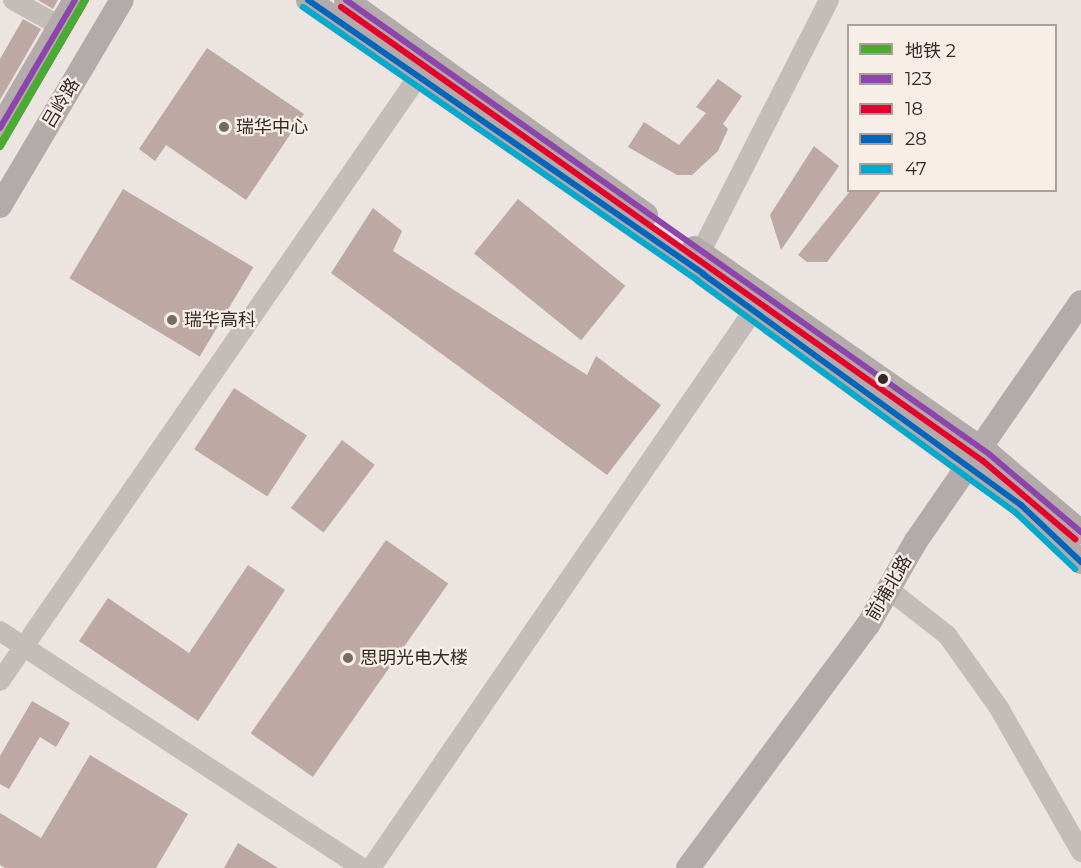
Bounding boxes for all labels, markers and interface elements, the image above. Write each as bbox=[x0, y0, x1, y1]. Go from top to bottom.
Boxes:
legend bbox=[847, 24, 1057, 192]
text: 地铁 2 bbox=[905, 40, 956, 62]
text: 123 bbox=[905, 68, 932, 90]
street label: 吕岭路 bbox=[38, 74, 84, 132]
text: 18 bbox=[905, 98, 923, 120]
place label: 瑞华中心 bbox=[236, 116, 308, 138]
marker: 瑞华中心 bbox=[217, 120, 231, 134]
text: 28 bbox=[905, 128, 927, 150]
text: 47 bbox=[905, 158, 927, 180]
place label: 瑞华高科 bbox=[184, 309, 256, 331]
marker: 瑞华高科 bbox=[165, 313, 179, 327]
unlabelled marker bbox=[877, 373, 889, 385]
street label: 前埔北路 bbox=[862, 551, 916, 625]
place label: 思明光电大楼 bbox=[360, 647, 468, 669]
marker: 思明光电大楼 bbox=[341, 651, 355, 665]

